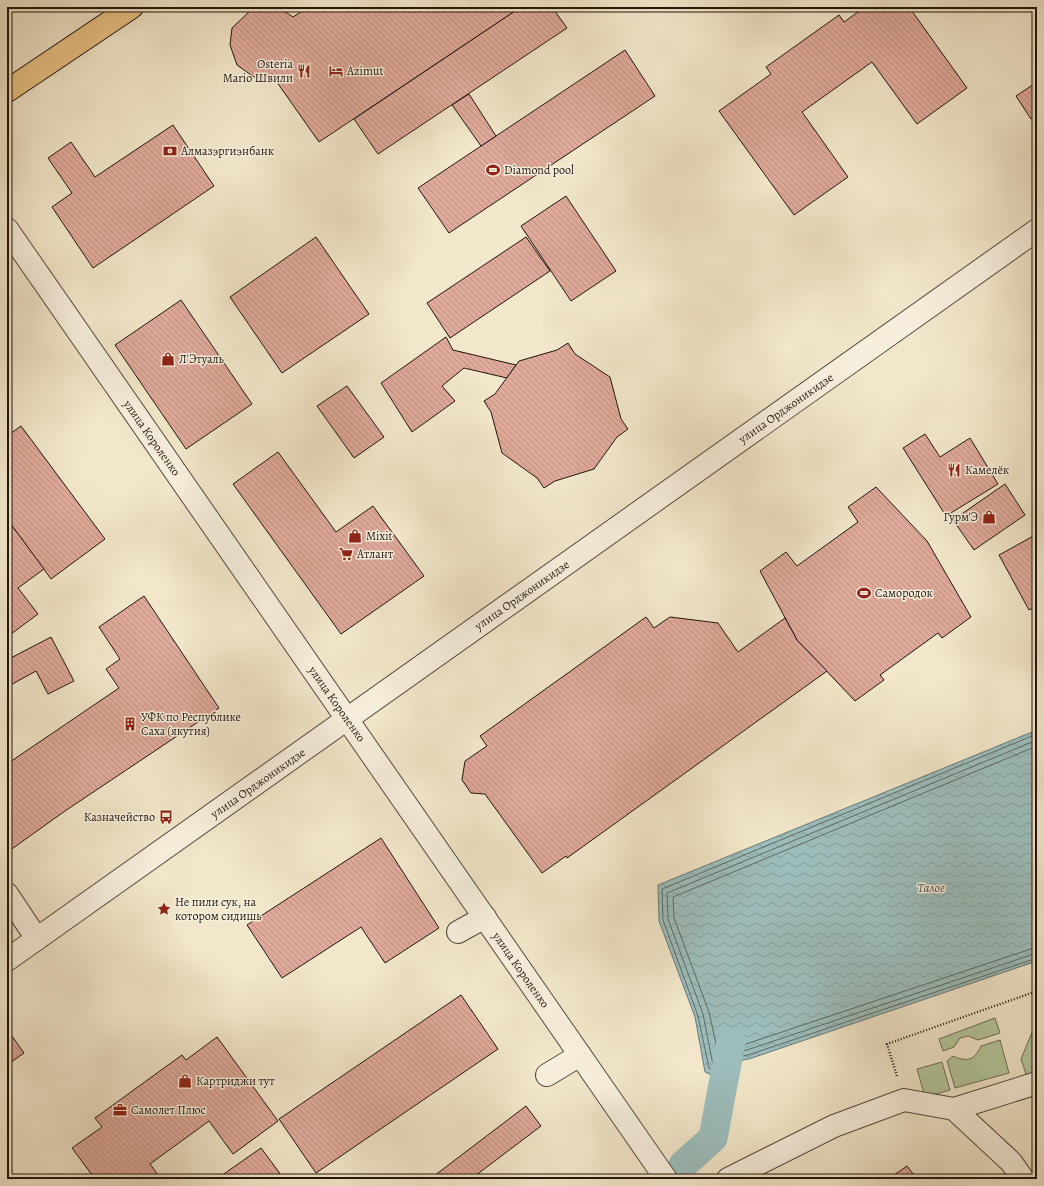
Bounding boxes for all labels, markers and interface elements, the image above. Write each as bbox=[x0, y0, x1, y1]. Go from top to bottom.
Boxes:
place label: Osteria Mario Швили bbox=[223, 56, 293, 86]
restaurant icon: Osteria Mario Швили bbox=[296, 63, 312, 79]
hotel icon: Azimut bbox=[328, 63, 344, 79]
place label: Azimut bbox=[346, 63, 383, 79]
bank icon: Алмазэргиэнбанк bbox=[162, 143, 178, 159]
place label: Алмазэргиэнбанк bbox=[180, 143, 274, 159]
sports icon: Diamond pool bbox=[485, 162, 501, 178]
place label: Diamond pool bbox=[504, 162, 574, 178]
shop icon: Л'Этуаль bbox=[160, 351, 176, 367]
place label: Л'Этуаль bbox=[179, 351, 224, 367]
street label: улица Орджоникидзе bbox=[735, 369, 837, 447]
street label: улица Короленко bbox=[119, 396, 184, 479]
restaurant icon: Камелёк bbox=[946, 462, 962, 478]
place label: Камелёк bbox=[965, 462, 1009, 478]
place label: Гурм'Э bbox=[943, 509, 978, 525]
shop icon: Гурм'Э bbox=[981, 509, 997, 525]
shop icon: Mixit bbox=[347, 528, 363, 544]
place label: Mixit bbox=[366, 528, 393, 544]
supermarket icon: Атлант bbox=[338, 546, 354, 562]
place label: Атлант bbox=[356, 546, 394, 562]
street label: улица Орджоникидзе bbox=[471, 556, 573, 634]
sports icon: Самородок bbox=[856, 585, 872, 601]
place label: Самородок bbox=[875, 585, 933, 601]
street label: улица Короленко bbox=[304, 662, 369, 745]
place label: УФК по Республике Саха (якутия) bbox=[141, 709, 241, 739]
building icon: УФК по Республике Саха (якутия) bbox=[122, 716, 138, 732]
street label: улица Орджоникидзе bbox=[207, 744, 309, 822]
place label: Казначейство bbox=[84, 809, 155, 825]
bus stop icon: Казначейство bbox=[158, 809, 174, 825]
water label: Талое bbox=[917, 879, 945, 896]
place label: Не пили сук, на котором сидишь bbox=[175, 894, 262, 924]
place icon: Не пили сук, на котором сидишь bbox=[156, 901, 172, 917]
street label: улица Короленко bbox=[488, 928, 553, 1011]
shop icon: Картриджи тут bbox=[177, 1073, 193, 1089]
place label: Картриджи тут bbox=[196, 1073, 275, 1089]
office icon: Самолет Плюс bbox=[112, 1102, 128, 1118]
place label: Самолет Плюс bbox=[131, 1102, 206, 1118]

